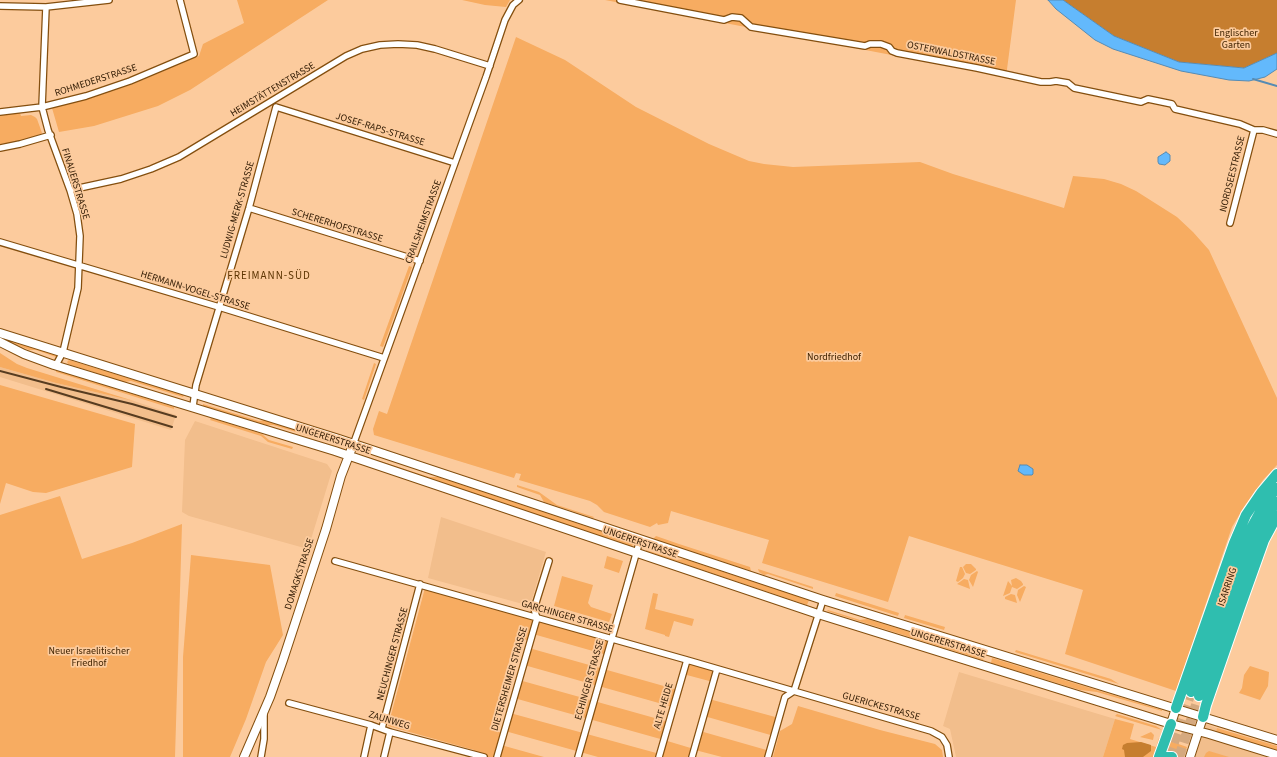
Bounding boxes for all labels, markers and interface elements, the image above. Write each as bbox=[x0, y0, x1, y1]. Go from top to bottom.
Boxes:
park label: Englischer Garten bbox=[1214, 28, 1258, 52]
street label: OSTERWALDSTRASSE bbox=[906, 40, 996, 68]
street label: HEIMSTÄTTENSTRASSE bbox=[229, 60, 317, 120]
street label: ROHMEDERSTRASSE bbox=[53, 62, 139, 100]
street label: JOSEF-RAPS-STRASSE bbox=[334, 111, 426, 149]
street label: NORDSEESTRASSE bbox=[1218, 135, 1248, 213]
street label: FINAUERSTRASSE bbox=[58, 147, 92, 221]
street label: LUDWIG-MERK-STRASSE bbox=[218, 160, 258, 260]
street label: CRAILSHEIMSTRASSE bbox=[403, 178, 445, 266]
street label: SCHERERHOFSTRASSE bbox=[290, 206, 384, 246]
street label: HERMANN-VOGEL-STRASSE bbox=[139, 269, 251, 313]
district label: FREIMANN-SÜD bbox=[227, 270, 311, 284]
park label: Nordfriedhof bbox=[807, 352, 861, 364]
street label: UNGERERSTRASSE bbox=[294, 422, 372, 458]
street label: UNGERERSTRASSE bbox=[601, 525, 679, 561]
street label: DOMAGKSTRASSE bbox=[283, 537, 317, 611]
street label: ISARRING bbox=[1216, 566, 1240, 608]
street label: GARCHINGER STRASSE bbox=[520, 598, 614, 636]
street label: NEUCHINGER STRASSE bbox=[375, 606, 411, 702]
street label: DIETERSHEIMER STRASSE bbox=[489, 626, 531, 732]
street label: UNGERERSTRASSE bbox=[909, 627, 987, 661]
street label: ECHINGER STRASSE bbox=[573, 638, 607, 722]
park label: Neuer Israelitischer Friedhof bbox=[49, 646, 129, 670]
street label: ALTE HEIDE bbox=[652, 681, 676, 731]
street label: GUERICKESTRASSE bbox=[841, 690, 921, 724]
street label: ZAUNWEG bbox=[367, 709, 411, 733]

